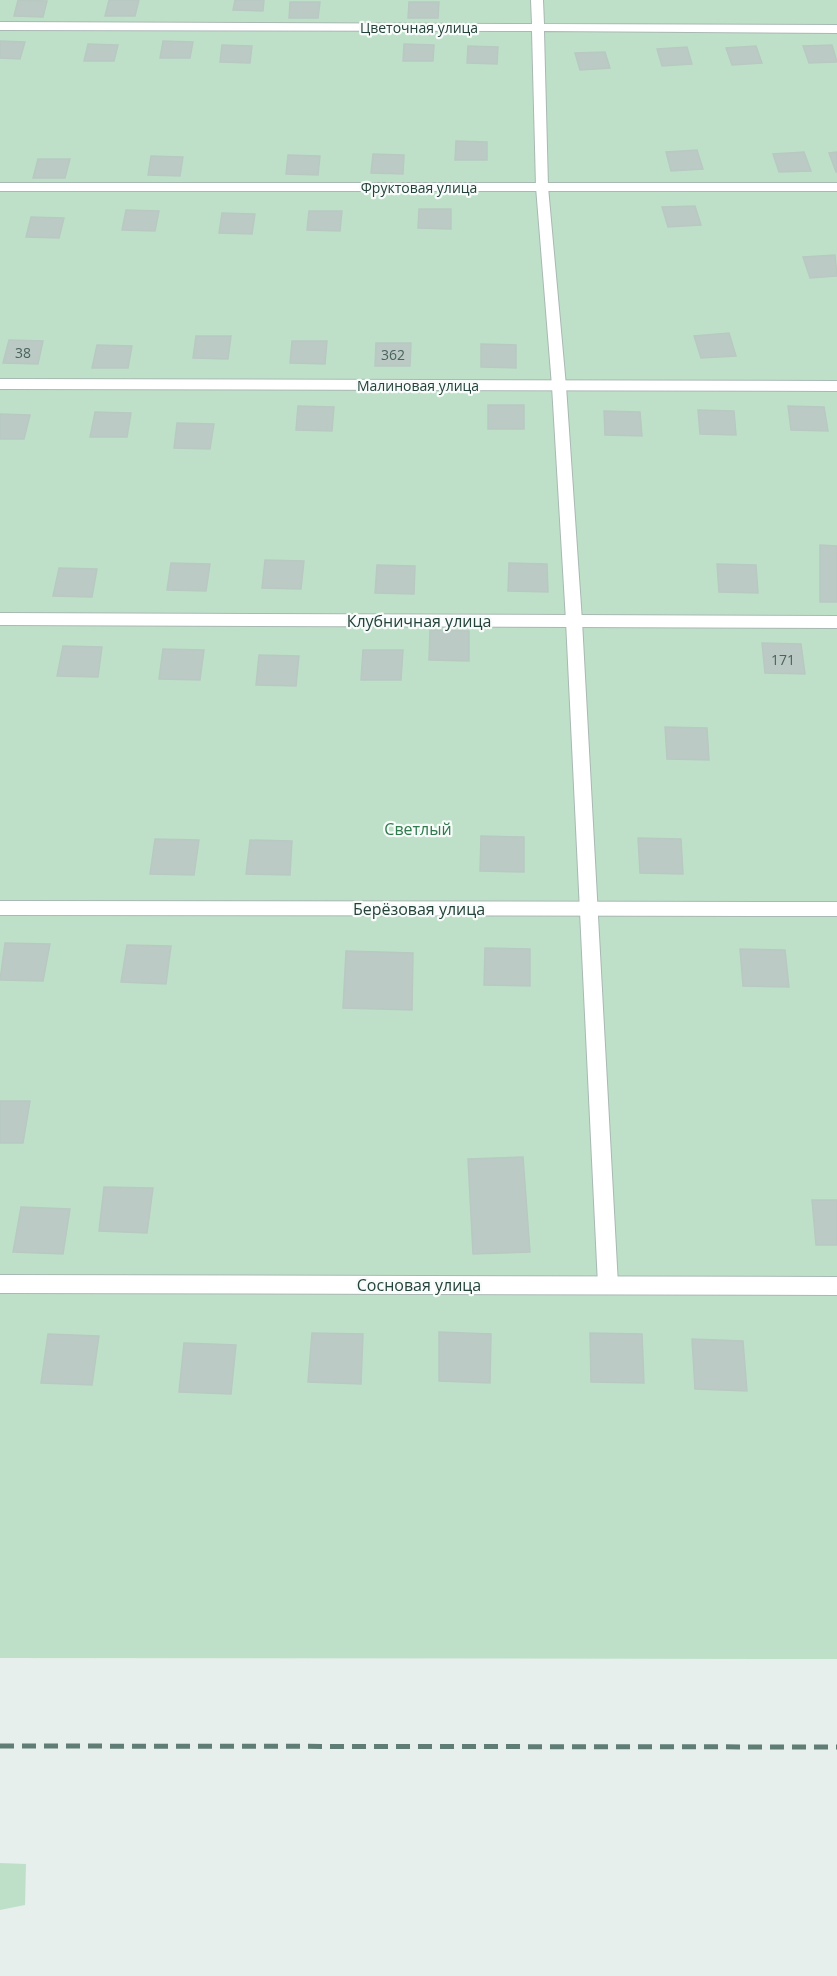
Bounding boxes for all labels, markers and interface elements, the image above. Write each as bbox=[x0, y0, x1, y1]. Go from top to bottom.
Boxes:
street label: Цветочная улица bbox=[360, 18, 478, 37]
street label: Фруктовая улица bbox=[361, 178, 477, 197]
house number: 38 bbox=[15, 343, 31, 362]
house number: 362 bbox=[381, 345, 405, 364]
street label: Малиновая улица bbox=[357, 376, 479, 395]
street label: Клубничная улица bbox=[347, 610, 491, 632]
house number: 171 bbox=[771, 650, 795, 669]
park label: Светлый bbox=[384, 818, 452, 840]
street label: Берёзовая улица bbox=[353, 898, 485, 920]
street label: Сосновая улица bbox=[357, 1274, 481, 1296]

